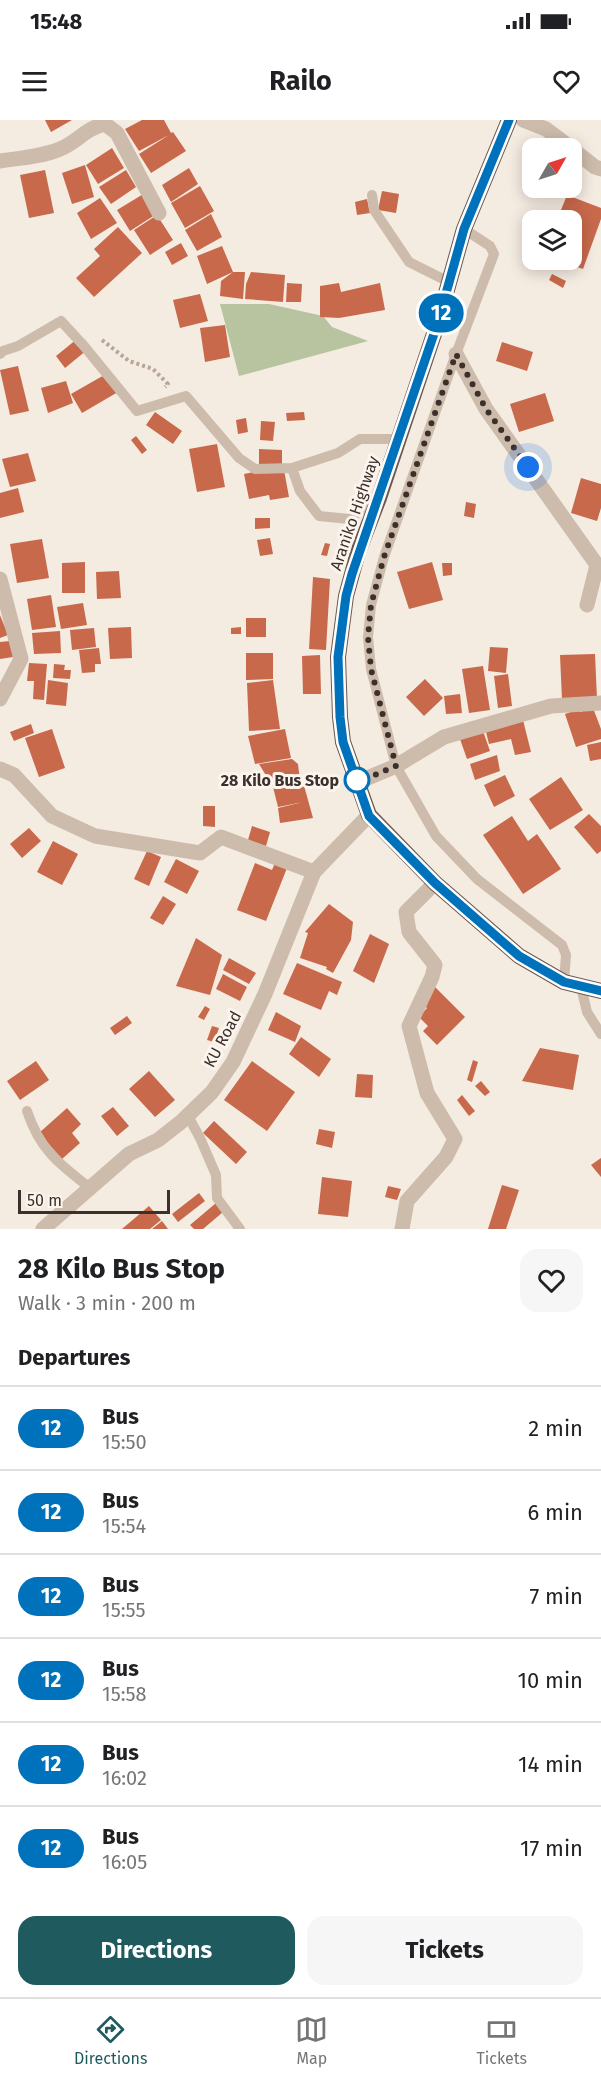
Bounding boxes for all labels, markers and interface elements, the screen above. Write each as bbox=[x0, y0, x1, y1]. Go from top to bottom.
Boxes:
text: 15:48 bbox=[30, 8, 82, 35]
icon: menu bbox=[18, 65, 51, 98]
text: Railo bbox=[269, 65, 332, 97]
icon: heart bbox=[550, 65, 583, 98]
north arrow bbox=[522, 138, 582, 198]
map controls bbox=[522, 138, 582, 270]
button: layers bbox=[522, 210, 582, 270]
line badge: 12 bbox=[414, 294, 468, 332]
text: 12 bbox=[431, 300, 451, 326]
your location bbox=[513, 452, 543, 482]
street label: Araniko Highway bbox=[326, 453, 383, 573]
marker: 28 Kilo Bus Stop bbox=[344, 767, 370, 793]
place label: 28 Kilo Bus Stop bbox=[221, 771, 339, 790]
street label: KU Road bbox=[200, 1008, 245, 1071]
scale bar bbox=[18, 1187, 170, 1214]
text: 50 m bbox=[27, 1191, 62, 1210]
button: heart bbox=[520, 1249, 583, 1312]
text: 28 Kilo Bus Stop bbox=[18, 1252, 225, 1285]
text: Walk · 3 min · 200 m bbox=[18, 1291, 196, 1315]
text: Departures bbox=[18, 1344, 130, 1371]
text: Bus bbox=[102, 1403, 139, 1430]
text: 12 bbox=[41, 1415, 61, 1441]
text: 2 min bbox=[528, 1415, 583, 1442]
text: 15:50 bbox=[102, 1430, 147, 1454]
text: Bus bbox=[102, 1487, 139, 1514]
text: 12 bbox=[41, 1499, 61, 1525]
text: 6 min bbox=[527, 1499, 583, 1526]
text: 15:54 bbox=[102, 1514, 146, 1538]
text: Bus bbox=[102, 1571, 139, 1598]
text: 12 bbox=[41, 1583, 61, 1609]
text: 7 min bbox=[529, 1583, 583, 1610]
text: 15:55 bbox=[102, 1598, 146, 1622]
text: Bus bbox=[102, 1655, 139, 1682]
text: 12 bbox=[41, 1667, 61, 1693]
text: 10 min bbox=[517, 1667, 583, 1694]
text: 15:58 bbox=[102, 1682, 147, 1706]
text: Bus bbox=[102, 1739, 139, 1766]
text: 12 bbox=[41, 1751, 61, 1777]
text: 14 min bbox=[518, 1751, 583, 1778]
text: 16:02 bbox=[102, 1766, 147, 1790]
text: Bus bbox=[102, 1823, 139, 1850]
text: 12 bbox=[41, 1835, 61, 1861]
text: 17 min bbox=[520, 1835, 583, 1862]
text: 16:05 bbox=[102, 1850, 147, 1874]
button: Directions bbox=[18, 1916, 295, 1985]
button: Tickets bbox=[307, 1916, 583, 1985]
tab: Directions bbox=[74, 2013, 147, 2068]
tab: Map bbox=[295, 2013, 328, 2068]
tab: Tickets bbox=[476, 2013, 527, 2068]

